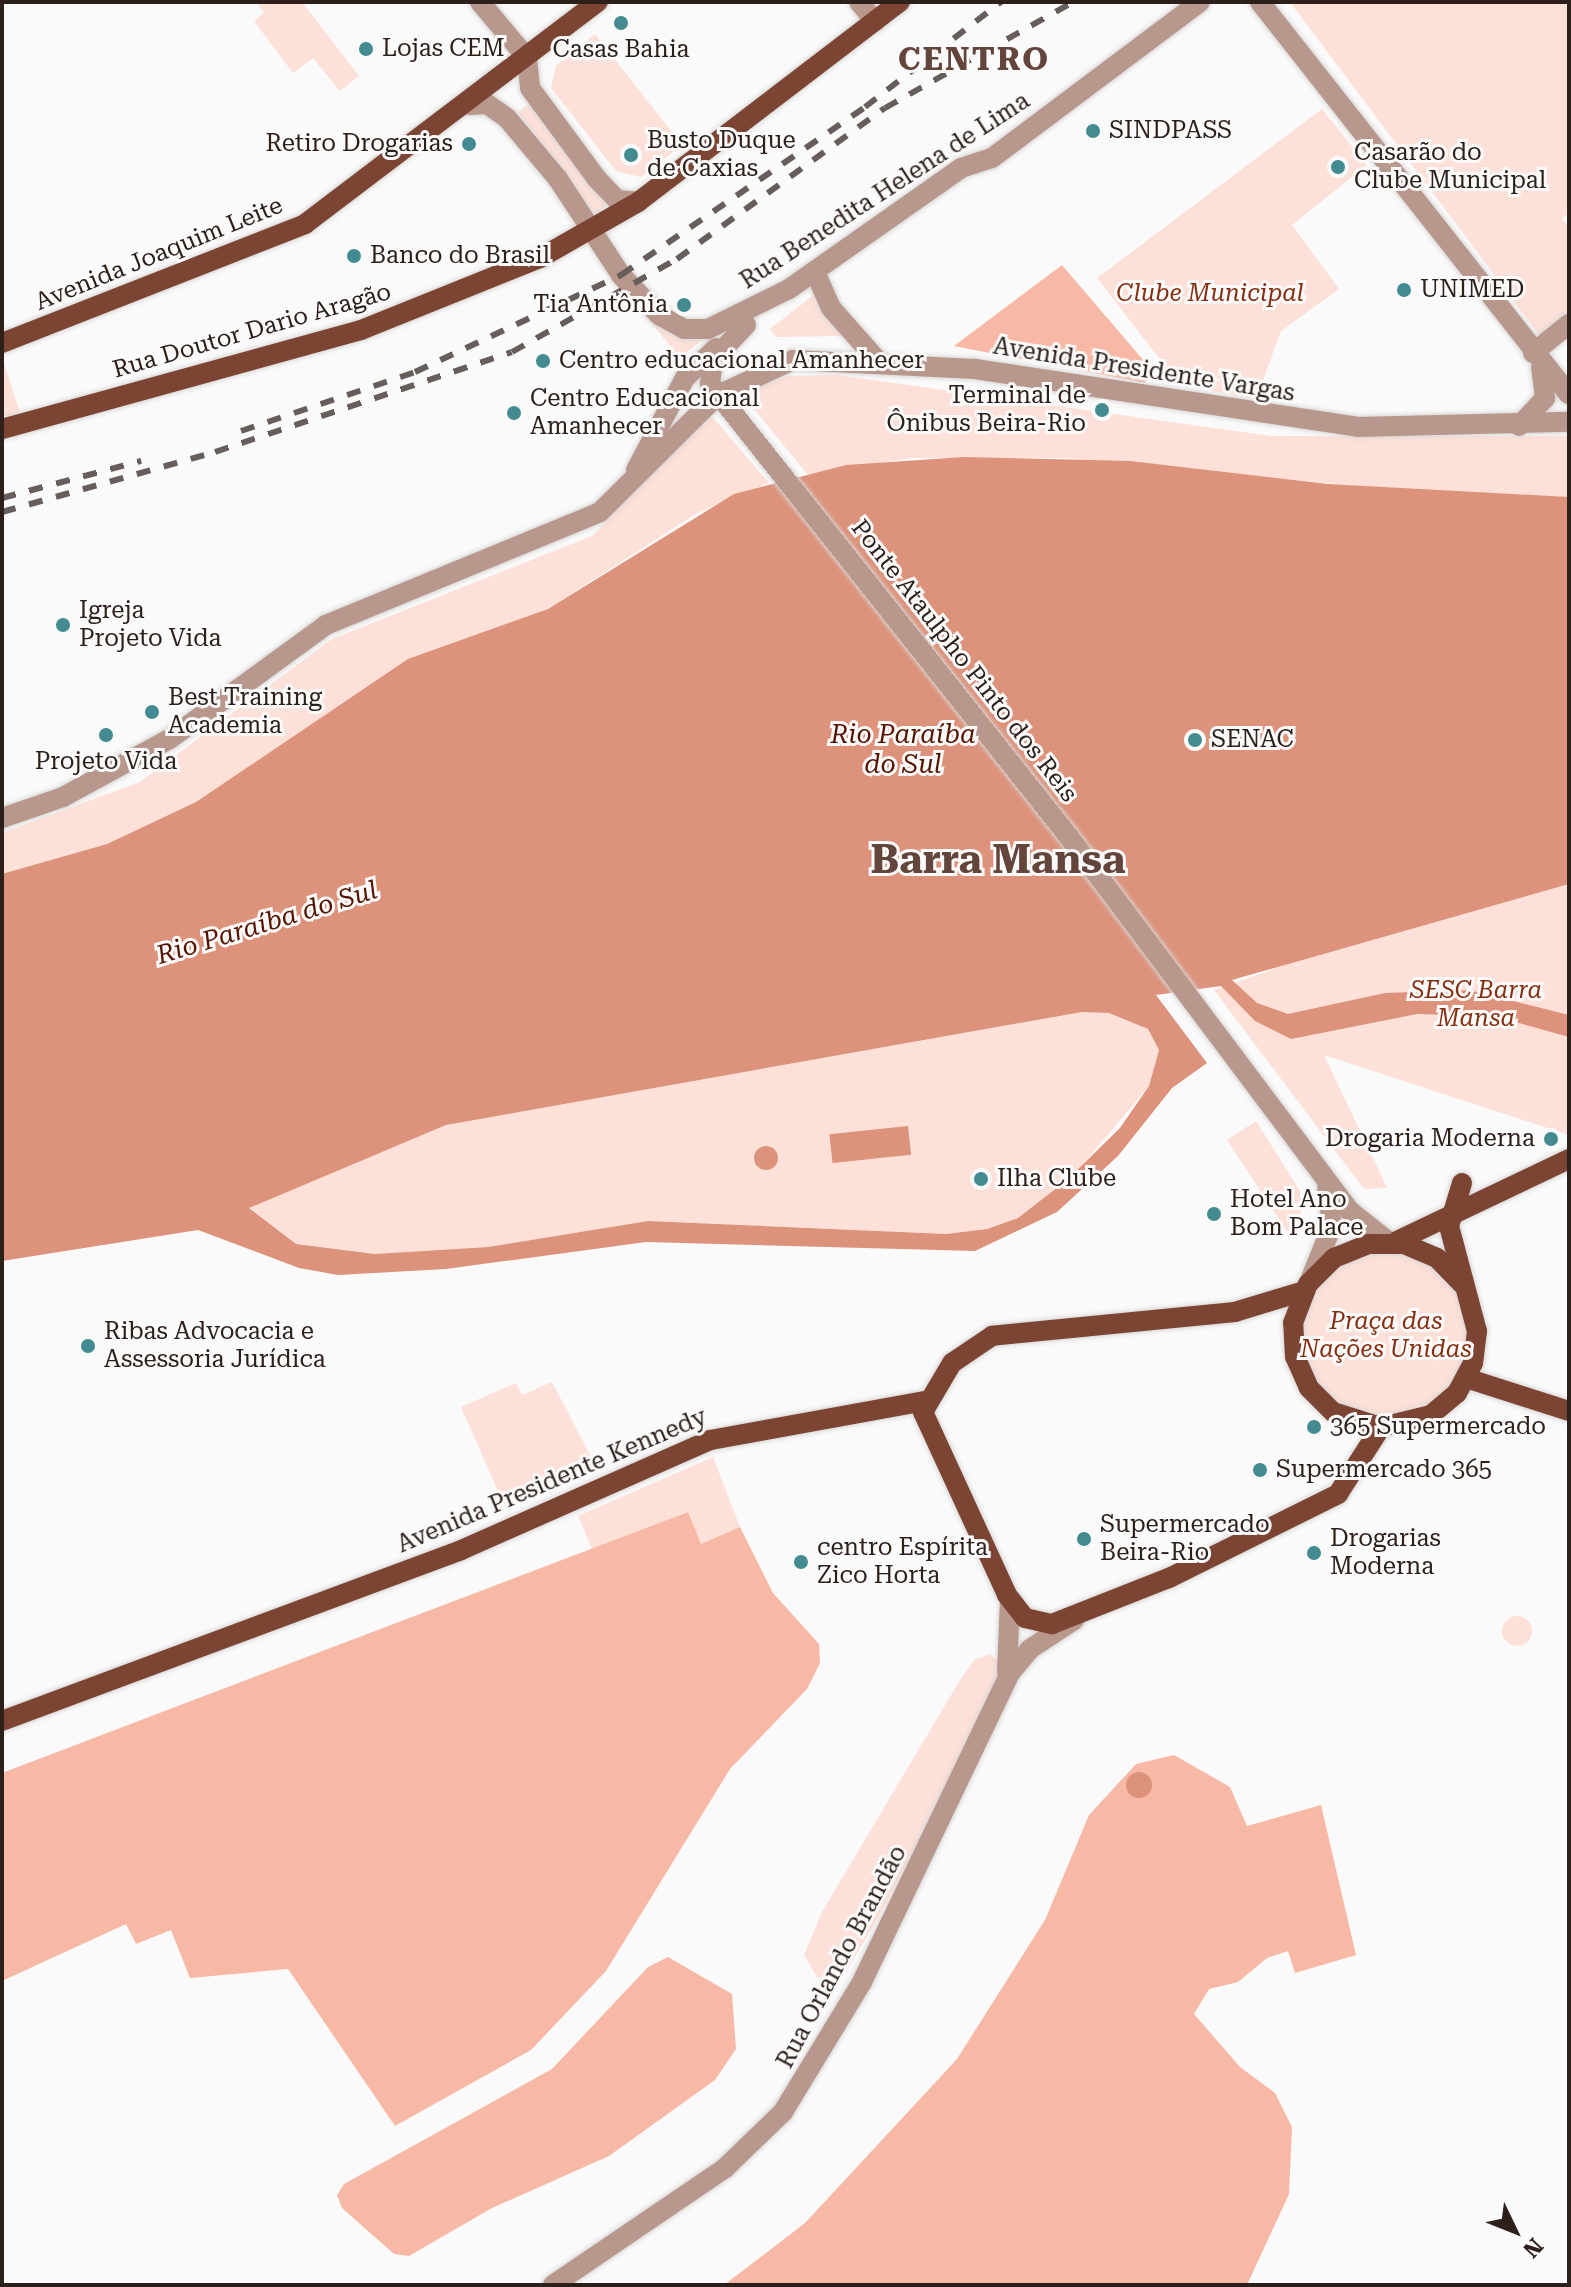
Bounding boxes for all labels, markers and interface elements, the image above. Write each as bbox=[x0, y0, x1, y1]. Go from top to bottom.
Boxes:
marker: Casas Bahia bbox=[612, 14, 630, 32]
place label: Lojas CEM bbox=[382, 35, 505, 63]
place label: Casas Bahia bbox=[552, 36, 690, 64]
marker: Lojas CEM bbox=[357, 40, 375, 58]
district label: CENTRO bbox=[898, 40, 1050, 78]
street label: Rua Benedita Helena de Lima bbox=[735, 87, 1035, 295]
place label: SINDPASS bbox=[1109, 117, 1232, 145]
marker: SINDPASS bbox=[1084, 122, 1102, 140]
place label: Busto Duque de Caxias bbox=[647, 127, 796, 183]
place label: Retiro Drogarias bbox=[265, 130, 453, 158]
marker: Retiro Drogarias bbox=[460, 135, 478, 153]
place label: Casarão do Clube Municipal bbox=[1354, 139, 1546, 195]
marker: Busto Duque de Caxias bbox=[622, 146, 640, 164]
marker: Casarão do Clube Municipal bbox=[1329, 158, 1347, 176]
street label: Avenida Joaquim Leite bbox=[31, 191, 287, 317]
place label: Banco do Brasil bbox=[370, 242, 550, 270]
marker: Banco do Brasil bbox=[345, 247, 363, 265]
place label: UNIMED bbox=[1420, 276, 1524, 304]
street label: Rua Doutor Dario Aragão bbox=[110, 277, 394, 385]
park label: Clube Municipal bbox=[1116, 280, 1304, 308]
marker: UNIMED bbox=[1395, 281, 1413, 299]
place label: Tia Antônia bbox=[533, 291, 668, 319]
marker: Tia Antônia bbox=[675, 296, 693, 314]
street label: Avenida Presidente Vargas bbox=[991, 332, 1297, 408]
place label: Centro educacional Amanhecer bbox=[559, 347, 924, 375]
marker: Centro educacional Amanhecer bbox=[534, 352, 552, 370]
place label: Terminal de Ônibus Beira-Rio bbox=[887, 382, 1086, 438]
place label: Centro Educacional Amanhecer bbox=[530, 385, 759, 441]
marker: Terminal de Ônibus Beira-Rio bbox=[1093, 401, 1111, 419]
marker: Centro Educacional Amanhecer bbox=[505, 404, 523, 422]
street label: Ponte Ataulpho Pinto dos Reis bbox=[845, 514, 1083, 808]
place label: Igreja Projeto Vida bbox=[79, 597, 222, 653]
marker: Igreja Projeto Vida bbox=[54, 616, 72, 634]
place label: Best Training Academia bbox=[168, 684, 322, 740]
marker: Best Training Academia bbox=[143, 703, 161, 721]
water label: Rio Paraíba do Sul bbox=[830, 719, 976, 780]
marker: Projeto Vida bbox=[97, 726, 115, 744]
place label: SENAC bbox=[1211, 726, 1294, 754]
marker: SENAC bbox=[1186, 731, 1204, 749]
place label: Projeto Vida bbox=[35, 748, 177, 776]
district label: Barra Mansa bbox=[871, 836, 1125, 884]
water label: Rio Paraíba do Sul bbox=[153, 875, 381, 971]
park label: SESC Barra Mansa bbox=[1410, 977, 1542, 1033]
place label: Drogaria Moderna bbox=[1325, 1125, 1535, 1153]
marker: Drogaria Moderna bbox=[1542, 1130, 1560, 1148]
place label: Ilha Clube bbox=[997, 1165, 1116, 1193]
marker: Ilha Clube bbox=[972, 1170, 990, 1188]
place label: Hotel Ano Bom Palace bbox=[1230, 1186, 1363, 1242]
marker: Hotel Ano Bom Palace bbox=[1205, 1205, 1223, 1223]
park label: Praça das Nações Unidas bbox=[1300, 1308, 1472, 1364]
place label: Ribas Advocacia e Assessoria Jurídica bbox=[104, 1318, 326, 1374]
marker: Ribas Advocacia e Assessoria Jurídica bbox=[79, 1337, 97, 1355]
street label: Avenida Presidente Kennedy bbox=[393, 1403, 711, 1559]
place label: 365 Supermercado bbox=[1330, 1413, 1546, 1441]
marker: 365 Supermercado bbox=[1305, 1418, 1323, 1436]
place label: Supermercado 365 bbox=[1276, 1456, 1492, 1484]
marker: Supermercado 365 bbox=[1251, 1461, 1269, 1479]
place label: Supermercado Beira-Rio bbox=[1100, 1511, 1270, 1567]
place label: Drogarias Moderna bbox=[1330, 1525, 1441, 1581]
marker: Supermercado Beira-Rio bbox=[1075, 1530, 1093, 1548]
place label: centro Espírita Zico Horta bbox=[817, 1534, 988, 1590]
marker: Drogarias Moderna bbox=[1305, 1544, 1323, 1562]
marker: centro Espírita Zico Horta bbox=[792, 1553, 810, 1571]
street label: Rua Orlando Brandão bbox=[771, 1841, 913, 2073]
north arrow bbox=[1475, 2191, 1555, 2271]
text: N bbox=[1518, 2233, 1548, 2262]

